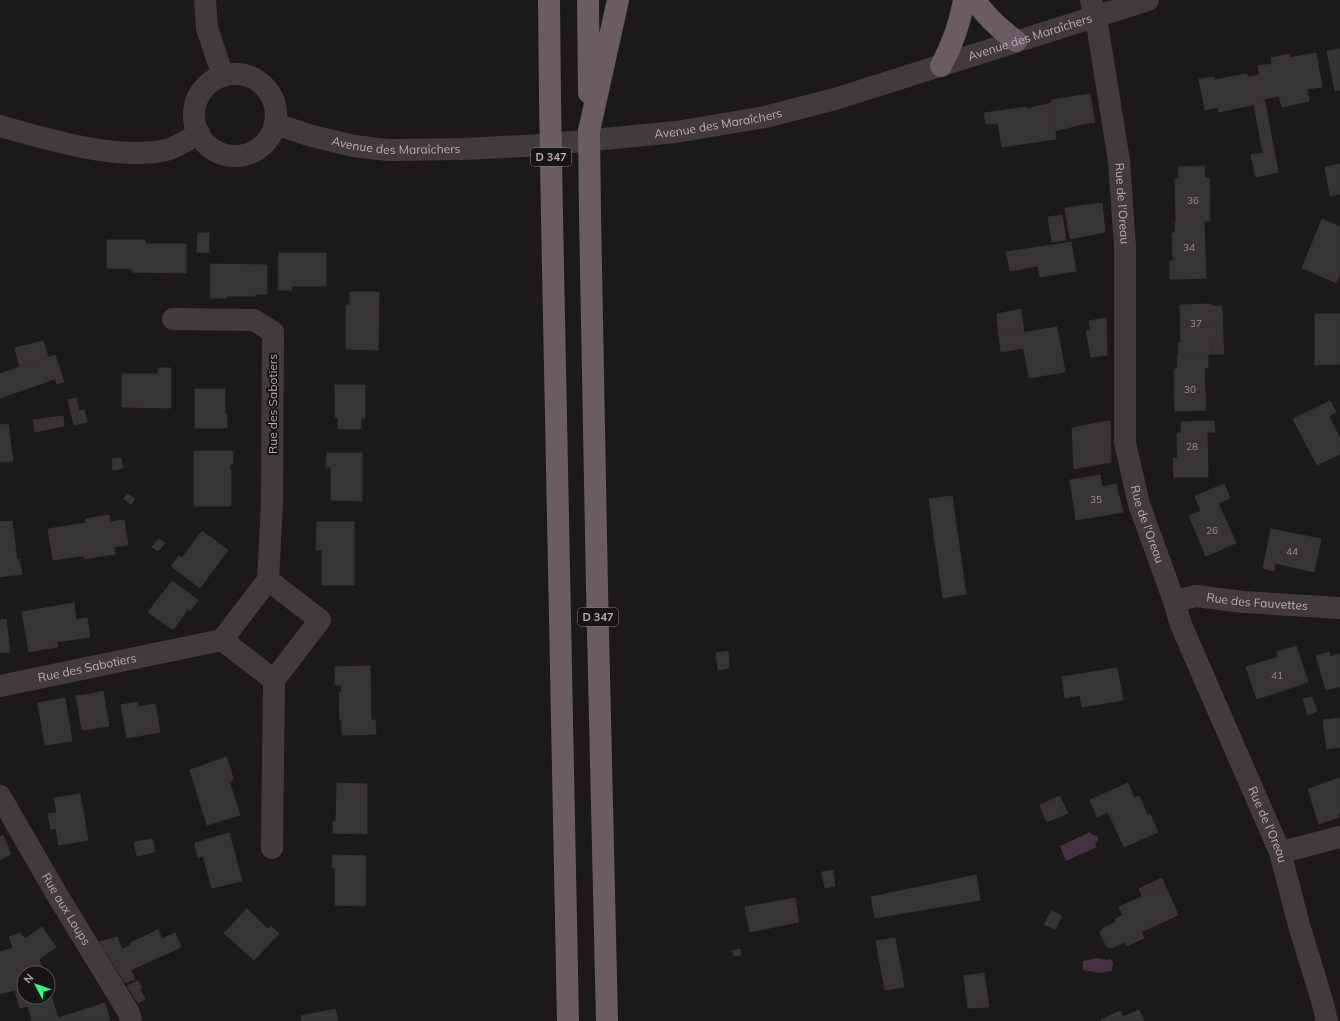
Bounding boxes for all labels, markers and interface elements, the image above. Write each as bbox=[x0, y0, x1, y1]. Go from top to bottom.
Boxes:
street label: Avenue des Maraîchers bbox=[966, 10, 1094, 64]
street label: Avenue des Maraîchers bbox=[654, 105, 784, 141]
street label: Avenue des Maraîchers bbox=[330, 133, 461, 157]
road number: D 347 bbox=[531, 148, 571, 166]
street label: Rue de l'Oreau bbox=[1112, 162, 1133, 245]
house number: 36 bbox=[1187, 194, 1199, 207]
house number: 34 bbox=[1183, 241, 1195, 254]
house number: 37 bbox=[1190, 317, 1202, 330]
street label: Rue des Sabotiers bbox=[265, 354, 280, 454]
house number: 30 bbox=[1184, 383, 1196, 396]
house number: 28 bbox=[1186, 440, 1198, 453]
street label: Rue de l'Oreau bbox=[1128, 484, 1168, 565]
house number: 35 bbox=[1090, 493, 1102, 506]
house number: 26 bbox=[1206, 524, 1218, 537]
house number: 44 bbox=[1286, 545, 1298, 558]
street label: Rue des Fauvettes bbox=[1206, 589, 1308, 613]
road number: D 347 bbox=[578, 608, 618, 626]
street label: Rue des Sabotiers bbox=[36, 650, 138, 685]
house number: 41 bbox=[1271, 669, 1283, 682]
street label: Rue de l'Oreau bbox=[1245, 784, 1290, 864]
street label: Rue aux Loups bbox=[39, 870, 94, 948]
north arrow bbox=[16, 965, 56, 1005]
text: N bbox=[20, 971, 36, 986]

